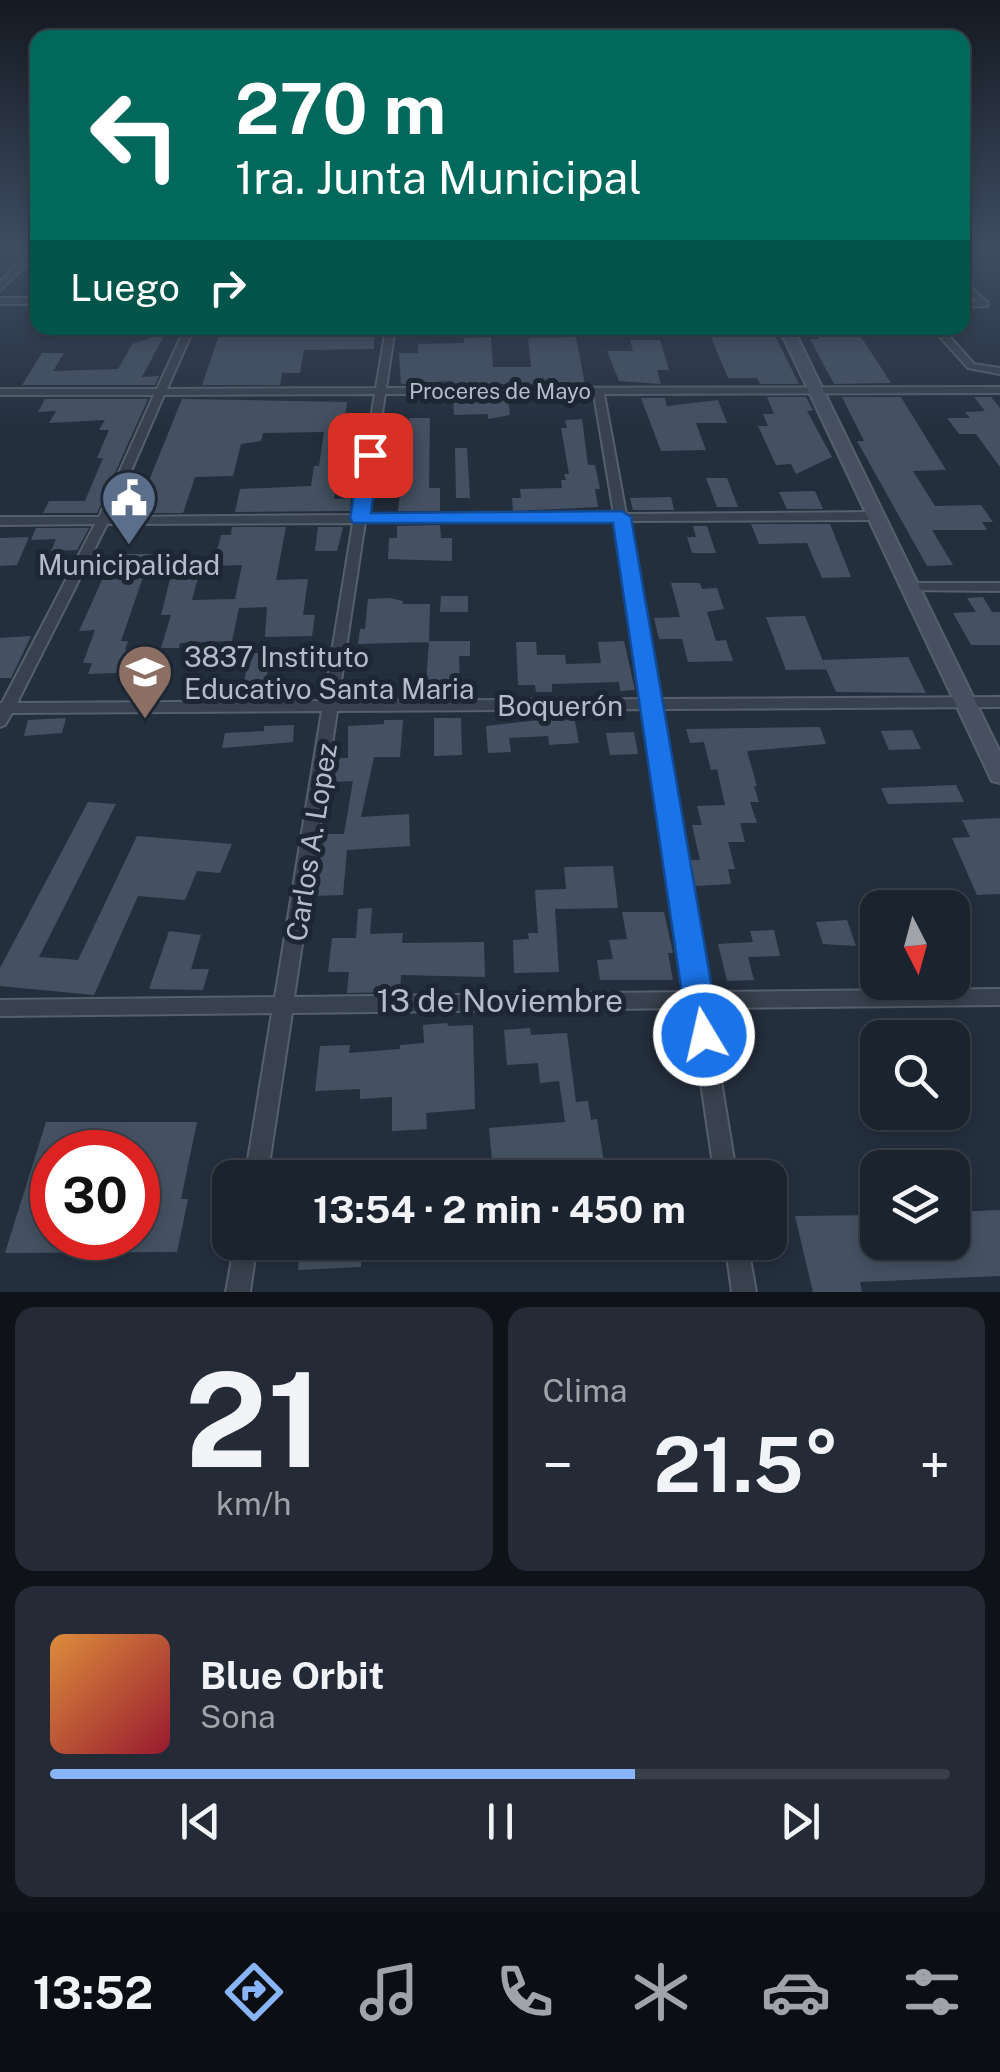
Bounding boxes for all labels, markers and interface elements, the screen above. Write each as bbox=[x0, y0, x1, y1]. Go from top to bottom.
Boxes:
text: 270 m bbox=[235, 67, 446, 150]
icon: left bbox=[70, 70, 200, 200]
text: 1ra. Junta Municipal bbox=[235, 151, 642, 204]
icon: right bbox=[200, 260, 255, 315]
text: Luego bbox=[70, 265, 180, 310]
street label: Proceres de Mayo bbox=[409, 378, 591, 404]
pin bbox=[328, 413, 413, 498]
icon: arrive bbox=[343, 428, 398, 483]
public building icon: Municipalidad bbox=[99, 468, 159, 547]
place label: Municipalidad bbox=[38, 548, 220, 581]
place label: 3837 Instituto Educativo Santa Maria bbox=[184, 640, 475, 705]
school or university icon: 3837 Instituto Educativo Santa Maria bbox=[115, 642, 175, 721]
street label: Boquerón bbox=[497, 689, 623, 722]
street label: Carlos A. Lopez bbox=[279, 741, 343, 943]
north arrow bbox=[860, 890, 970, 1000]
map controls bbox=[860, 890, 970, 1260]
street label: 13 de Noviembre bbox=[377, 982, 623, 1019]
position arrow bbox=[652, 983, 756, 1087]
button: search bbox=[860, 1020, 970, 1130]
speed limit sign: 30 bbox=[30, 1130, 160, 1260]
button: layers bbox=[860, 1150, 970, 1260]
text: 13:54 · 2 min · 450 m bbox=[313, 1187, 686, 1232]
text: 21 bbox=[185, 1344, 323, 1496]
text: Clima bbox=[543, 1372, 628, 1409]
text: 21.5° bbox=[653, 1421, 839, 1509]
text: − bbox=[543, 1433, 573, 1497]
text: + bbox=[920, 1433, 950, 1497]
text: km/h bbox=[216, 1485, 291, 1522]
text: Blue Orbit bbox=[200, 1653, 384, 1698]
text: Sona bbox=[200, 1698, 276, 1735]
icon: previous bbox=[173, 1794, 228, 1849]
icon: pause bbox=[473, 1794, 528, 1849]
icon: next bbox=[773, 1794, 828, 1849]
icon: directions bbox=[219, 1957, 289, 2027]
icon: music bbox=[354, 1957, 424, 2027]
icon: phone bbox=[490, 1957, 560, 2027]
icon: climate bbox=[626, 1957, 696, 2027]
icon: car bbox=[761, 1957, 831, 2027]
icon: filters bbox=[897, 1957, 967, 2027]
text: 13:52 bbox=[33, 1966, 153, 2019]

